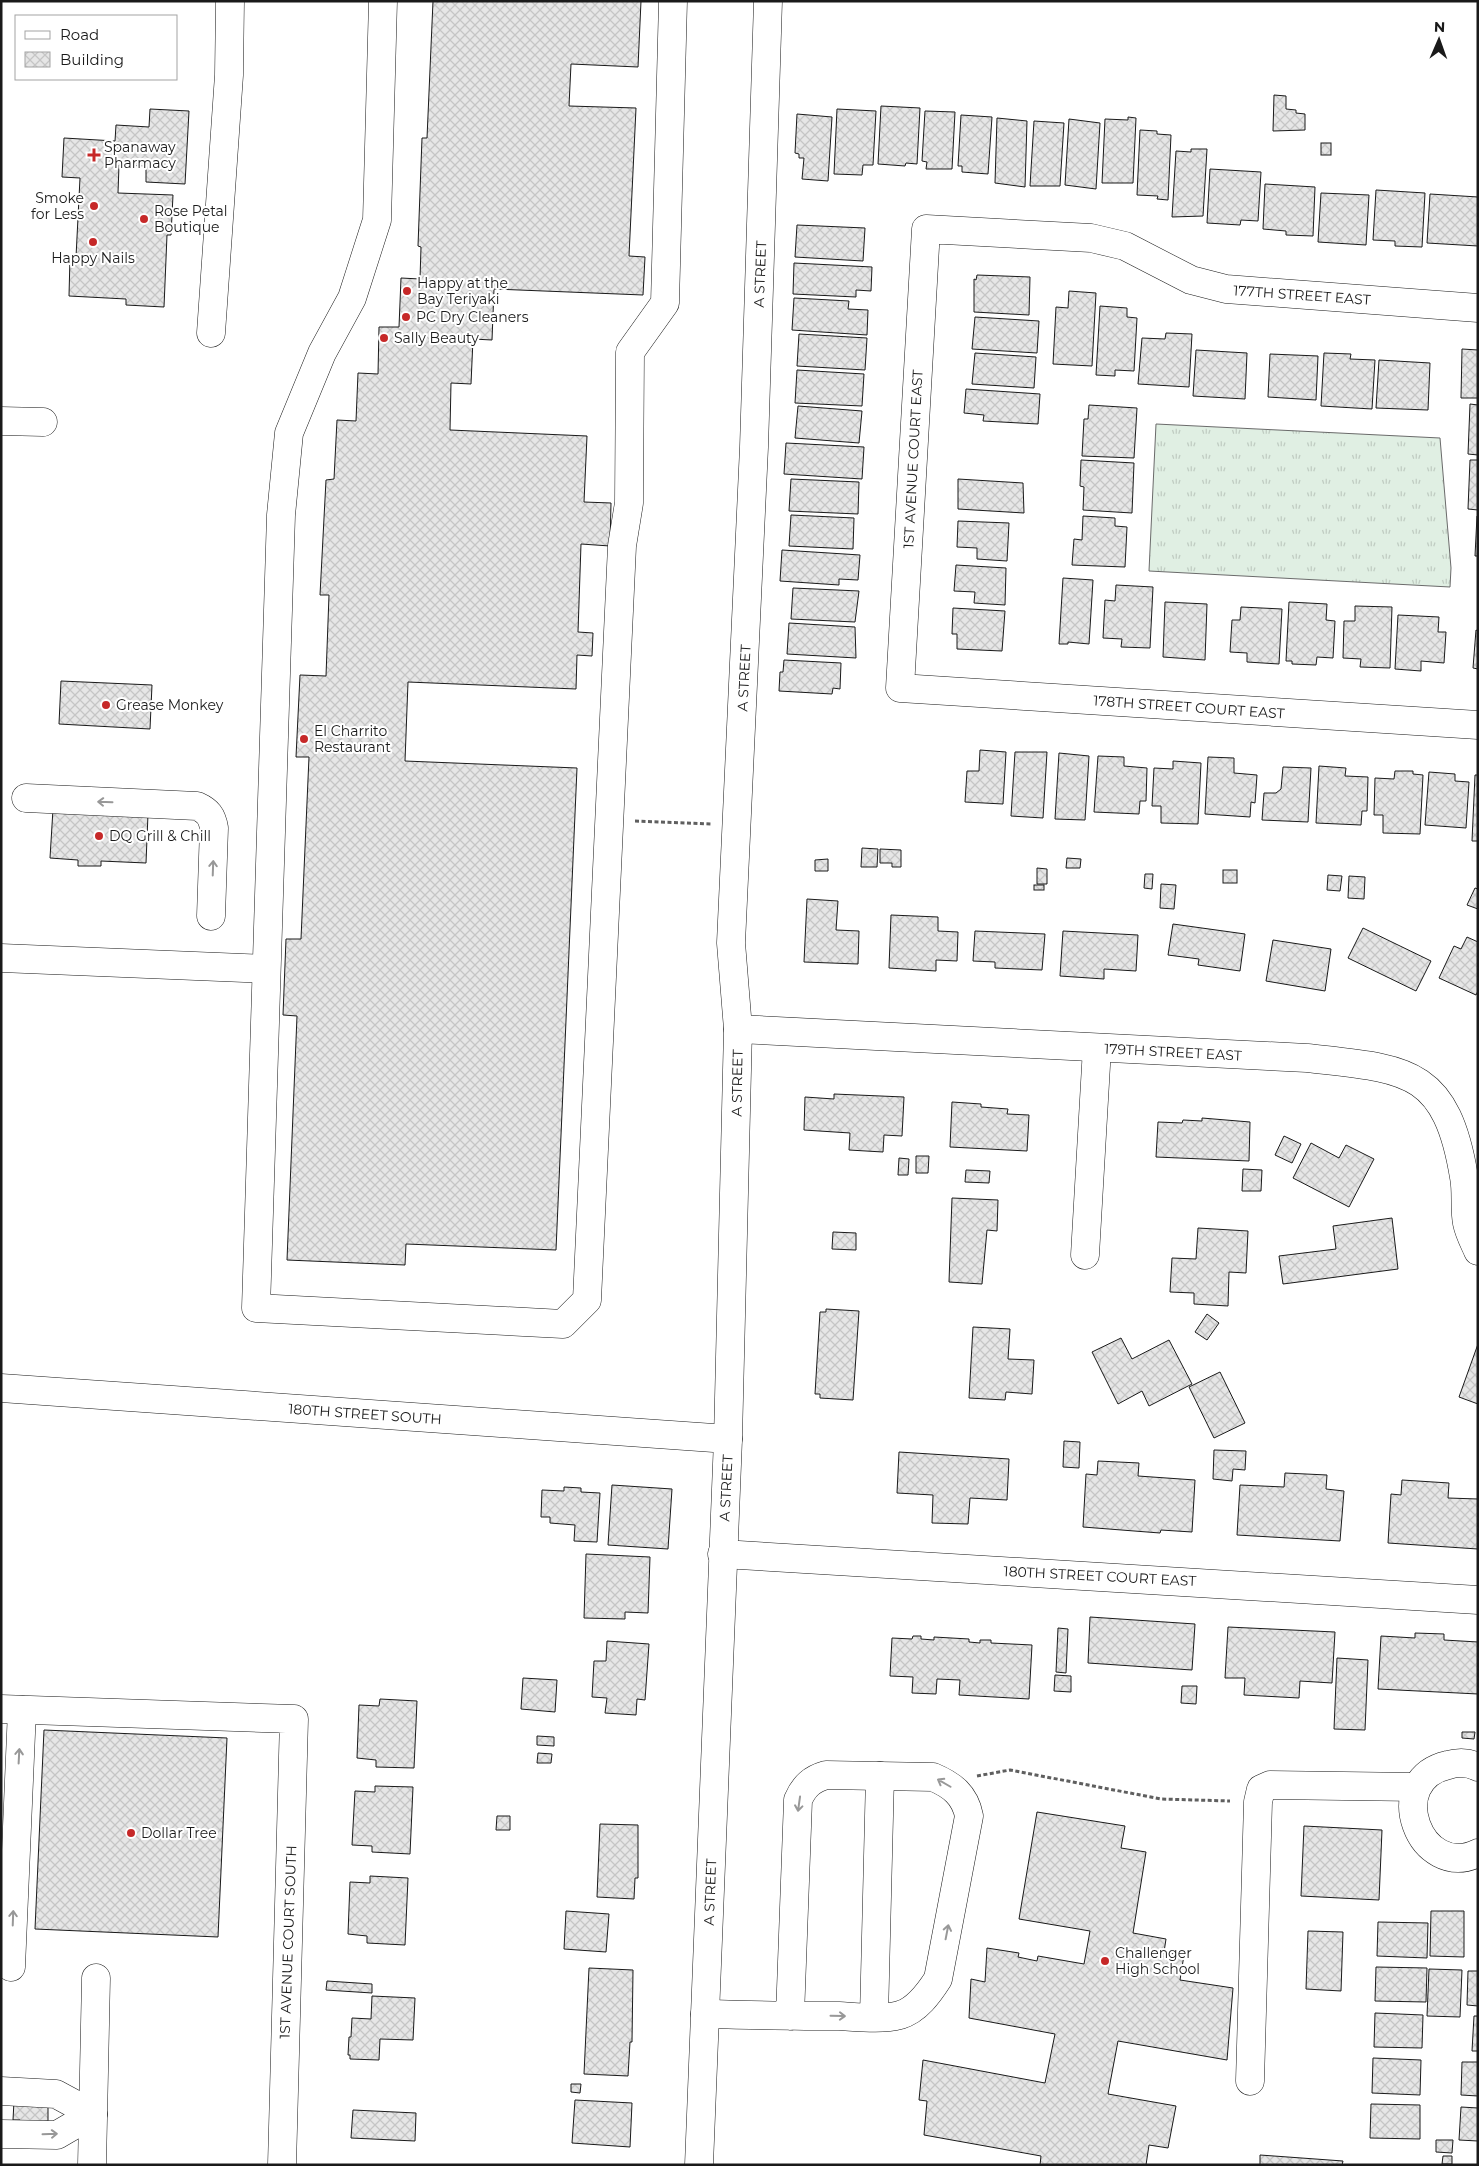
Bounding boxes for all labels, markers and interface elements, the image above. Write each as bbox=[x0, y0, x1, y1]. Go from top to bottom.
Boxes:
legend bbox=[15, 15, 178, 80]
north arrow bbox=[1414, 15, 1464, 65]
text: N bbox=[1433, 18, 1445, 36]
text: Road bbox=[60, 25, 99, 44]
text: Building bbox=[60, 50, 124, 69]
place label: Spanaway Pharmacy bbox=[104, 138, 176, 172]
marker: Spanaway Pharmacy bbox=[88, 149, 100, 161]
place label: Smoke for Less bbox=[31, 189, 84, 223]
marker: Smoke for Less bbox=[88, 200, 100, 212]
place label: Rose Petal Boutique bbox=[154, 202, 228, 236]
marker: Rose Petal Boutique bbox=[138, 213, 150, 225]
marker: Happy Nails bbox=[87, 236, 99, 248]
street label: A STREET bbox=[750, 240, 770, 308]
place label: Happy Nails bbox=[51, 249, 135, 267]
place label: Happy at the Bay Teriyaki bbox=[417, 274, 508, 308]
street label: 177TH STREET EAST bbox=[1233, 281, 1371, 309]
marker: Happy at the Bay Teriyaki bbox=[401, 285, 413, 297]
place label: PC Dry Cleaners bbox=[416, 308, 529, 326]
marker: PC Dry Cleaners bbox=[400, 311, 412, 323]
place label: Sally Beauty bbox=[394, 329, 479, 347]
marker: Sally Beauty bbox=[378, 332, 390, 344]
street label: 1ST AVENUE COURT EAST bbox=[899, 369, 927, 549]
street label: A STREET bbox=[733, 644, 755, 712]
street label: 178TH STREET COURT EAST bbox=[1093, 691, 1285, 723]
place label: Grease Monkey bbox=[116, 696, 224, 714]
marker: Grease Monkey bbox=[100, 699, 112, 711]
place label: El Charrito Restaurant bbox=[314, 722, 391, 756]
marker: El Charrito Restaurant bbox=[298, 733, 310, 745]
one-way arrow bbox=[97, 797, 113, 806]
place label: DQ Grill & Chill bbox=[109, 827, 211, 845]
marker: DQ Grill & Chill bbox=[93, 830, 105, 842]
one-way arrow bbox=[208, 860, 217, 876]
street label: 179TH STREET EAST bbox=[1104, 1039, 1242, 1065]
street label: A STREET bbox=[727, 1049, 747, 1117]
street label: 180TH STREET SOUTH bbox=[288, 1400, 442, 1428]
street label: A STREET bbox=[715, 1454, 737, 1522]
street label: 180TH STREET COURT EAST bbox=[1003, 1562, 1197, 1590]
one-way arrow bbox=[15, 1748, 24, 1764]
one-way arrow bbox=[936, 1778, 951, 1788]
one-way arrow bbox=[794, 1795, 804, 1811]
place label: Dollar Tree bbox=[141, 1824, 217, 1842]
marker: Dollar Tree bbox=[125, 1827, 137, 1839]
street label: 1ST AVENUE COURT SOUTH bbox=[276, 1845, 300, 2039]
street label: A STREET bbox=[700, 1858, 720, 1926]
one-way arrow bbox=[8, 1910, 18, 1926]
one-way arrow bbox=[942, 1925, 952, 1941]
place label: Challenger High School bbox=[1115, 1944, 1200, 1978]
marker: Challenger High School bbox=[1099, 1955, 1111, 1967]
one-way arrow bbox=[830, 2012, 846, 2021]
one-way arrow bbox=[42, 2130, 58, 2139]

